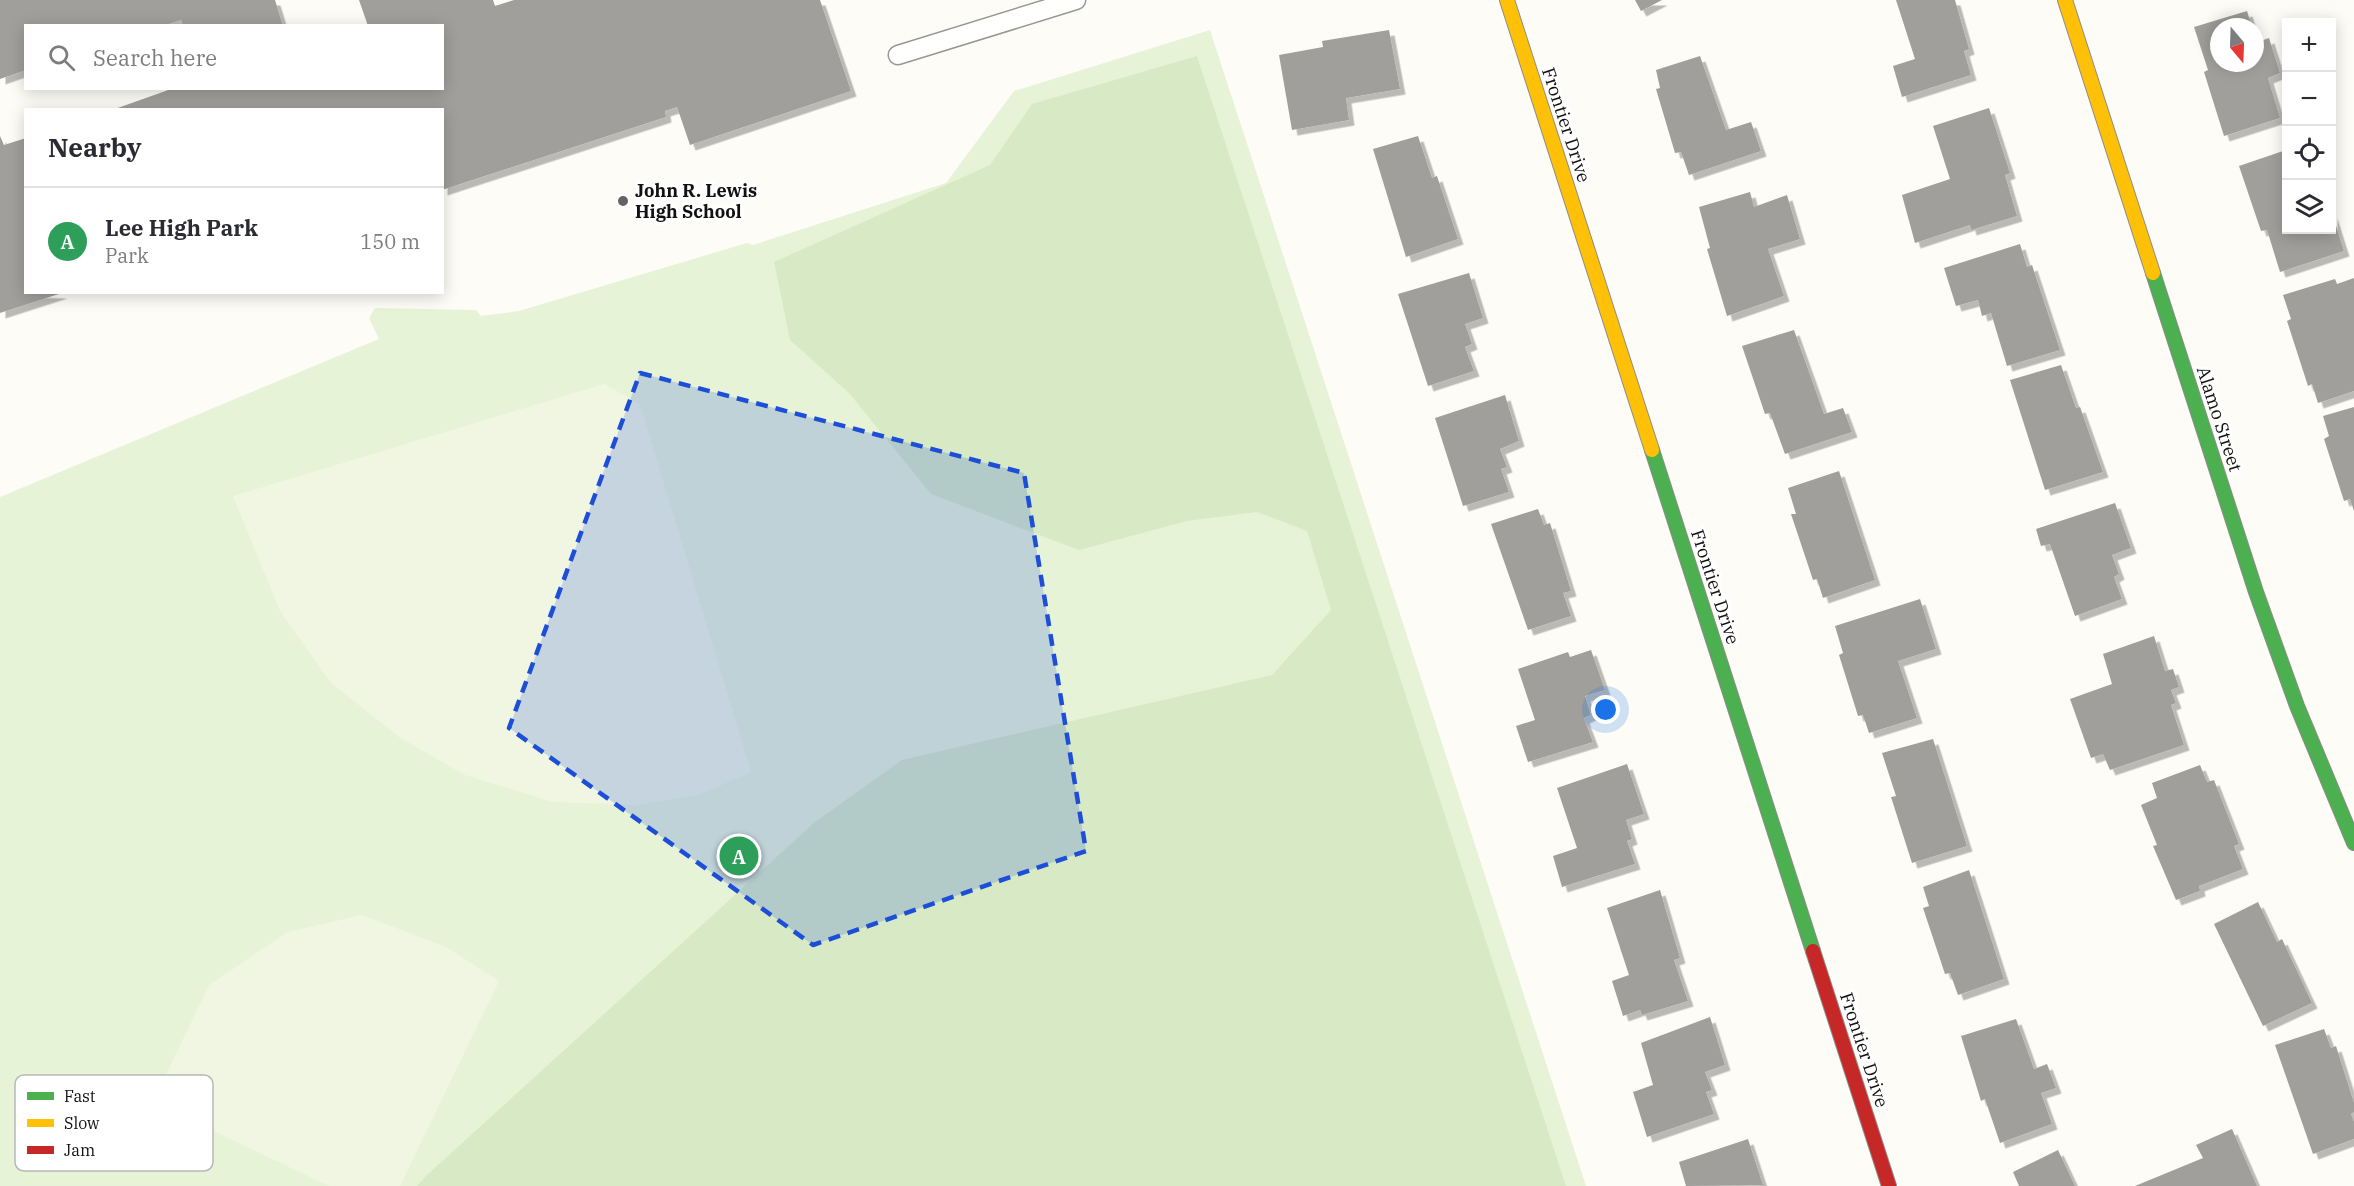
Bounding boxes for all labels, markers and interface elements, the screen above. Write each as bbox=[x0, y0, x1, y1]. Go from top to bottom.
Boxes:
north arrow bbox=[2210, 18, 2264, 72]
map controls bbox=[2282, 18, 2336, 234]
button: + bbox=[2282, 18, 2336, 72]
search box bbox=[24, 24, 444, 90]
icon: search bbox=[45, 41, 78, 74]
text: Search here bbox=[93, 43, 217, 72]
street label: Frontier Drive bbox=[1537, 64, 1596, 185]
button: − bbox=[2282, 72, 2336, 126]
button: locate bbox=[2282, 126, 2336, 180]
text: Nearby bbox=[48, 130, 142, 164]
place label: John R. Lewis High School bbox=[635, 179, 757, 223]
button: layers bbox=[2282, 180, 2336, 234]
marker: John R. Lewis High School bbox=[616, 194, 630, 208]
text: Lee High Park bbox=[105, 213, 258, 242]
text: A bbox=[61, 228, 74, 255]
text: 150 m bbox=[360, 228, 420, 255]
text: Park bbox=[105, 242, 149, 269]
street label: Alamo Street bbox=[2192, 363, 2247, 474]
street label: Frontier Drive bbox=[1686, 526, 1745, 647]
your location bbox=[1591, 695, 1620, 724]
pin: A bbox=[720, 834, 758, 878]
street label: Frontier Drive bbox=[1835, 989, 1894, 1110]
legend bbox=[15, 1075, 213, 1171]
text: Fast bbox=[64, 1086, 96, 1106]
text: Slow bbox=[64, 1113, 100, 1133]
text: Jam bbox=[64, 1140, 95, 1160]

